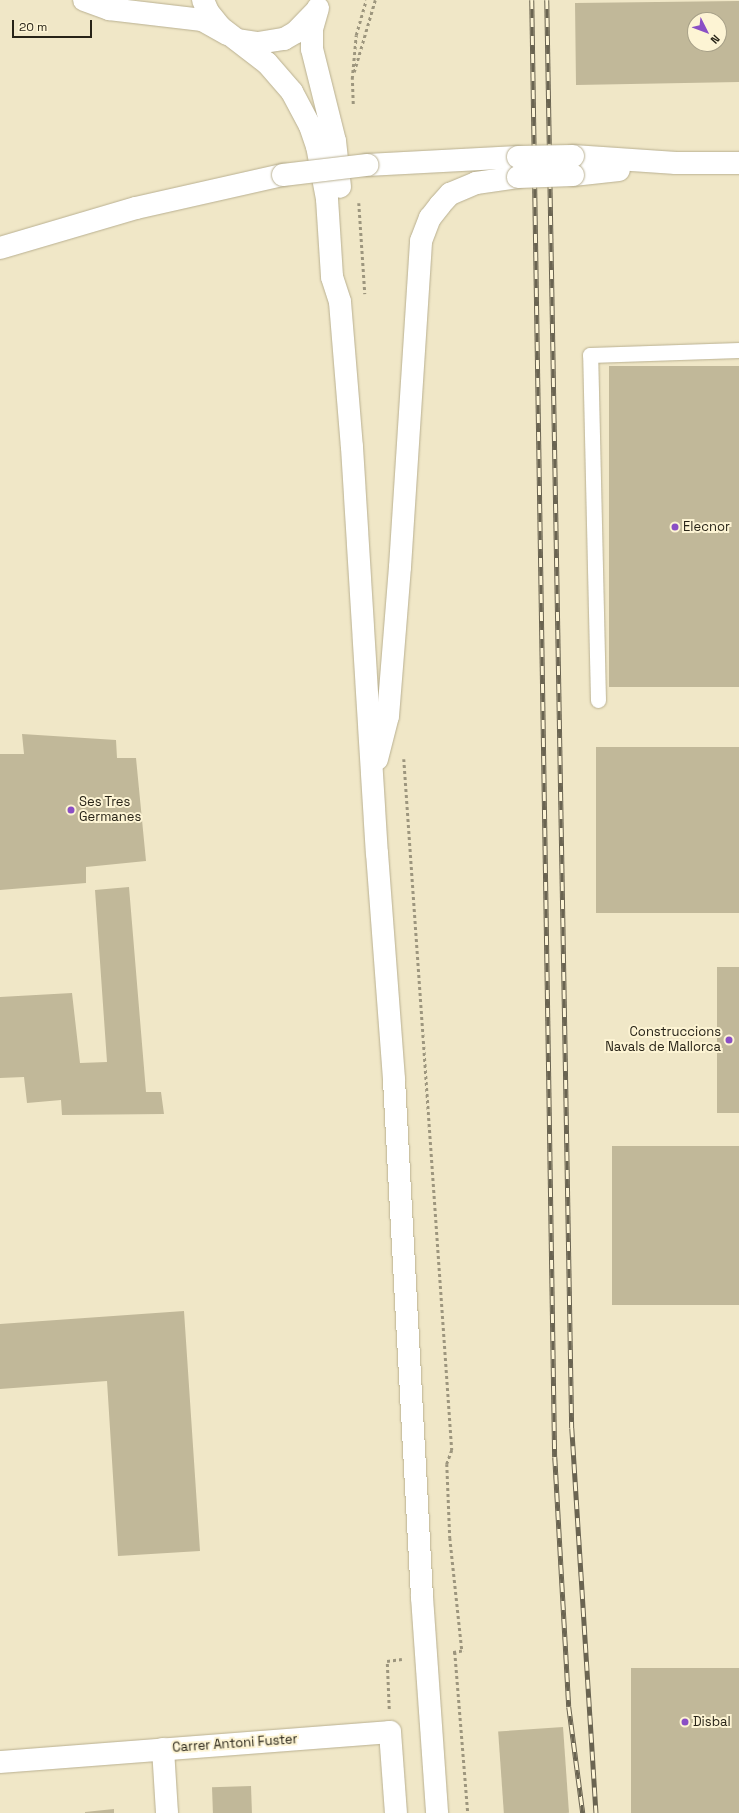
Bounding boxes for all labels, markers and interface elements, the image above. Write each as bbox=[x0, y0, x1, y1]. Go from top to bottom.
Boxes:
scale bar bbox=[14, 12, 94, 38]
north arrow bbox=[687, 12, 727, 52]
text: 20 m bbox=[19, 19, 47, 35]
text: N bbox=[708, 32, 723, 47]
place label: Elecnor bbox=[683, 519, 730, 535]
marker: Elecnor bbox=[670, 522, 680, 532]
place label: Ses Tres Germanes bbox=[79, 795, 141, 826]
marker: Ses Tres Germanes bbox=[66, 805, 76, 815]
place label: Construccions Navals de Mallorca bbox=[605, 1025, 721, 1056]
marker: Construccions Navals de Mallorca bbox=[724, 1035, 734, 1045]
place label: Disbal bbox=[693, 1714, 731, 1730]
marker: Disbal bbox=[680, 1717, 690, 1727]
street label: Carrer Antoni Fuster bbox=[172, 1732, 298, 1756]

